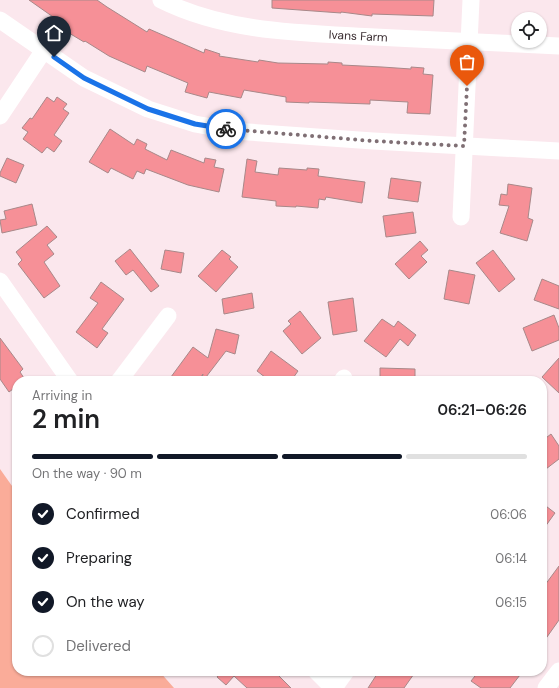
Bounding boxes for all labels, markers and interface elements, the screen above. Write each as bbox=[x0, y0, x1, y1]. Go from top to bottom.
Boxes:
map controls bbox=[511, 12, 547, 48]
button: locate bbox=[511, 12, 547, 48]
pin bbox=[37, 16, 71, 57]
icon: home bbox=[43, 22, 65, 44]
street label: Ivans Farm bbox=[328, 27, 388, 46]
pin bbox=[450, 45, 484, 86]
icon: bag bbox=[456, 51, 478, 73]
courier bbox=[206, 109, 246, 149]
icon: bike bbox=[215, 118, 237, 140]
text: Arriving in bbox=[32, 387, 92, 404]
text: 06:21–06:26 bbox=[438, 400, 527, 420]
text: 2 min bbox=[32, 402, 100, 436]
text: On the way · 90 m bbox=[32, 465, 142, 482]
icon: check bbox=[32, 503, 54, 525]
text: Confirmed bbox=[66, 504, 140, 524]
text: 06:06 bbox=[490, 506, 527, 523]
icon: check bbox=[32, 547, 54, 569]
text: Preparing bbox=[66, 548, 132, 568]
text: 06:14 bbox=[495, 550, 527, 567]
icon: check bbox=[32, 591, 54, 613]
text: On the way bbox=[66, 592, 145, 612]
text: 06:15 bbox=[495, 594, 527, 611]
text: Delivered bbox=[66, 636, 131, 656]

